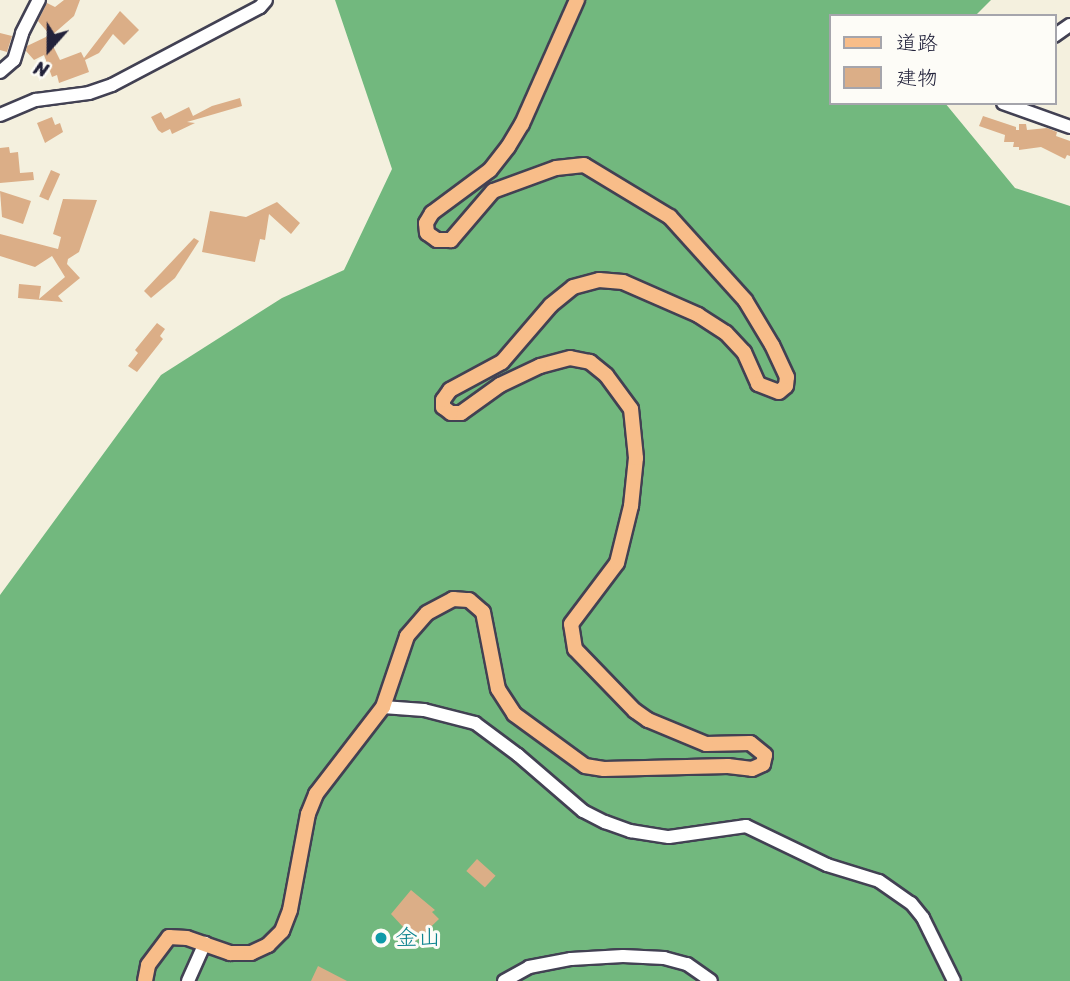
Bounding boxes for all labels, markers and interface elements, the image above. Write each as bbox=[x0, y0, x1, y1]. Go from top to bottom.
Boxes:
north arrow bbox=[14, 14, 84, 84]
legend bbox=[828, 14, 1056, 105]
text: 道路 bbox=[896, 24, 938, 62]
text: N bbox=[29, 51, 53, 87]
text: 建物 bbox=[896, 59, 938, 97]
place label: 金山 bbox=[395, 924, 441, 952]
marker: 金山 bbox=[373, 930, 389, 946]

